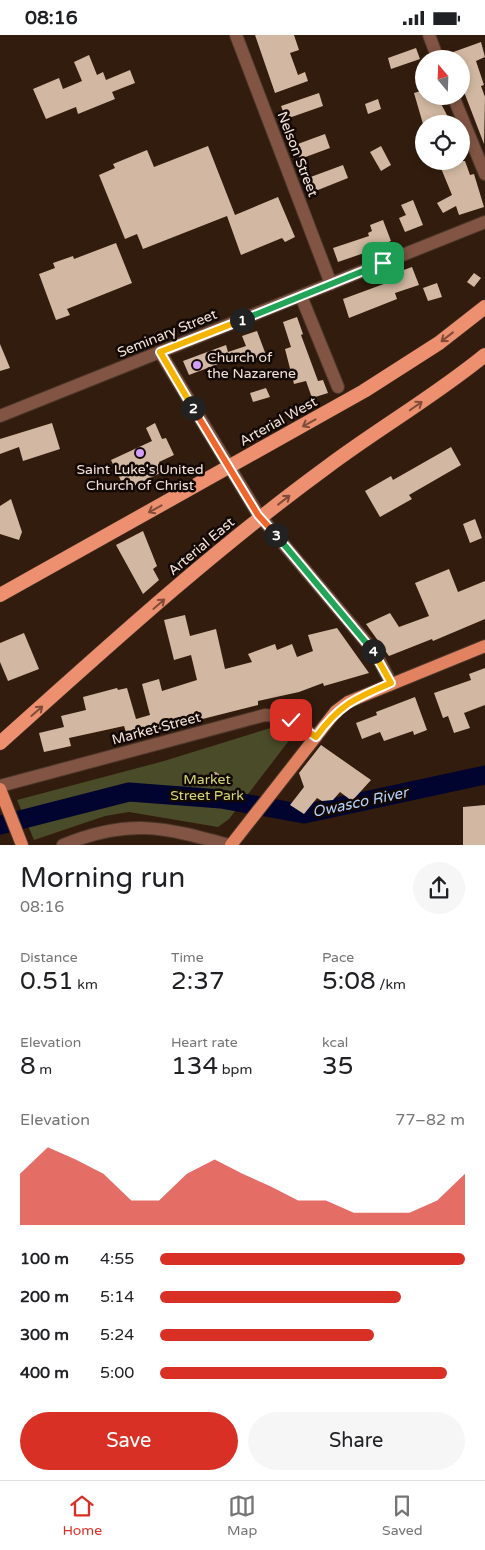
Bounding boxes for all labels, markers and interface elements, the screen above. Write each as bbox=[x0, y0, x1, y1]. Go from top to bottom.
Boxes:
text: 08:16 bbox=[25, 7, 78, 29]
north arrow bbox=[415, 50, 470, 105]
map controls bbox=[415, 50, 470, 170]
street label: Nelson Street bbox=[273, 109, 322, 200]
button: locate bbox=[415, 115, 470, 170]
pin bbox=[362, 242, 404, 284]
icon: arrive bbox=[369, 249, 397, 277]
street label: Seminary Street bbox=[115, 306, 220, 361]
pin: 1 bbox=[230, 307, 254, 333]
text: 1 bbox=[238, 312, 247, 329]
one-way arrow bbox=[440, 332, 453, 343]
place label: Church of the Nazarene bbox=[207, 349, 296, 382]
marker: Church of the Nazarene bbox=[191, 359, 203, 371]
street label: Arterial West bbox=[236, 393, 321, 450]
pin: 2 bbox=[180, 395, 206, 421]
text: 2 bbox=[189, 400, 198, 417]
one-way arrow bbox=[409, 401, 423, 411]
one-way arrow bbox=[302, 418, 316, 428]
marker: Saint Luke's United Church of Christ bbox=[134, 447, 146, 459]
place label: Saint Luke's United Church of Christ bbox=[76, 461, 204, 494]
one-way arrow bbox=[277, 495, 290, 506]
one-way arrow bbox=[148, 505, 163, 514]
street label: Arterial East bbox=[165, 513, 238, 579]
pin: 3 bbox=[264, 523, 288, 547]
text: 3 bbox=[272, 527, 281, 544]
one-way arrow bbox=[152, 598, 165, 610]
pin: 4 bbox=[360, 639, 386, 663]
text: 4 bbox=[369, 643, 378, 660]
pin bbox=[270, 699, 312, 741]
one-way arrow bbox=[30, 705, 43, 717]
icon: check bbox=[277, 706, 305, 734]
street label: Market Street bbox=[110, 708, 203, 748]
park label: Market Street Park bbox=[170, 771, 244, 804]
water label: Owasco River bbox=[311, 783, 412, 821]
text: Morning run bbox=[20, 861, 185, 895]
button: share bbox=[413, 862, 465, 914]
text: 08:16 bbox=[20, 897, 64, 917]
text: Distance bbox=[20, 949, 78, 966]
text: Time bbox=[171, 949, 204, 966]
text: Pace bbox=[322, 949, 354, 966]
text: 0.51 bbox=[20, 966, 74, 996]
text: 2:37 bbox=[171, 966, 225, 996]
text: 5:08 bbox=[322, 966, 376, 996]
text: km bbox=[74, 976, 98, 993]
text: /km bbox=[376, 976, 406, 993]
text: Elevation bbox=[20, 1034, 81, 1051]
text: Heart rate bbox=[171, 1034, 238, 1051]
text: kcal bbox=[322, 1034, 348, 1051]
text: 8 bbox=[20, 1051, 36, 1081]
text: 134 bbox=[171, 1051, 218, 1081]
text: 35 bbox=[322, 1051, 353, 1081]
text: m bbox=[36, 1061, 52, 1078]
text: bpm bbox=[218, 1061, 252, 1078]
text: Elevation bbox=[20, 1110, 90, 1130]
text: 77–82 m bbox=[395, 1110, 465, 1130]
text: 100 m bbox=[20, 1249, 69, 1269]
text: 4:55 bbox=[100, 1249, 134, 1269]
text: 200 m bbox=[20, 1287, 69, 1307]
text: 5:14 bbox=[100, 1287, 134, 1307]
text: 300 m bbox=[20, 1325, 69, 1345]
text: 5:24 bbox=[100, 1325, 134, 1345]
text: 400 m bbox=[20, 1363, 69, 1383]
text: 5:00 bbox=[100, 1363, 134, 1383]
button: Save bbox=[20, 1412, 238, 1470]
button: Share bbox=[248, 1412, 465, 1470]
tab: Home bbox=[62, 1492, 102, 1539]
tab: Map bbox=[227, 1492, 257, 1539]
tab: Saved bbox=[382, 1492, 423, 1539]

